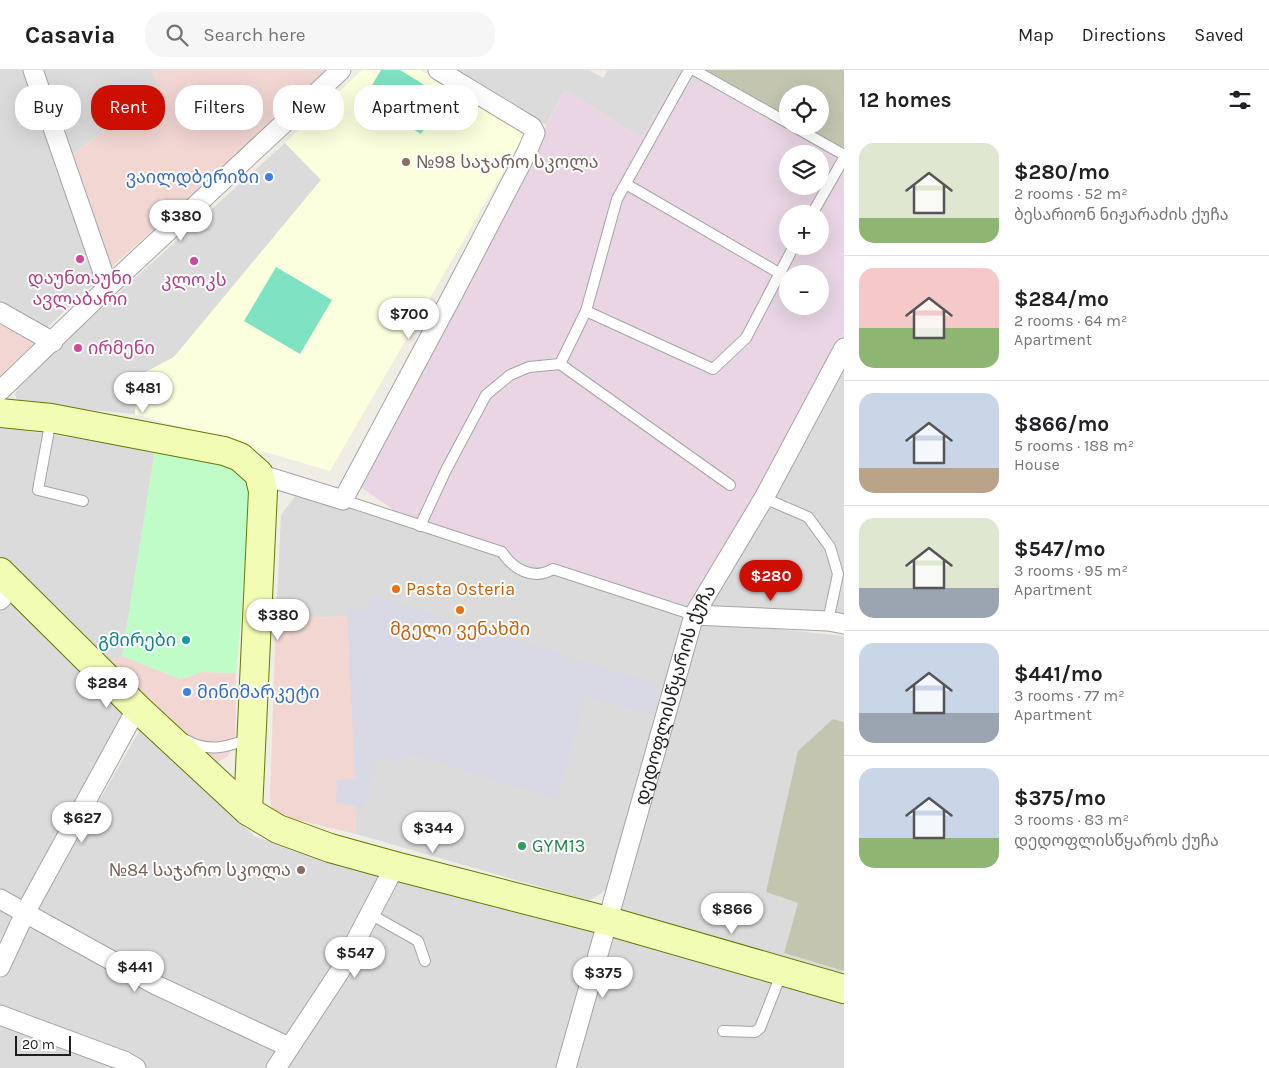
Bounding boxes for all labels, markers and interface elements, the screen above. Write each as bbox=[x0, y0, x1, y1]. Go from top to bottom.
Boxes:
search box bbox=[145, 12, 495, 57]
text: Casavia bbox=[25, 21, 115, 49]
icon: search bbox=[163, 21, 191, 49]
text: Search here bbox=[203, 24, 306, 46]
text: Map bbox=[1018, 24, 1054, 46]
text: Directions bbox=[1082, 24, 1166, 46]
text: Saved bbox=[1194, 24, 1244, 46]
chip: Buy bbox=[15, 85, 81, 130]
chip: Rent bbox=[91, 85, 165, 130]
chip: Filters bbox=[175, 85, 263, 130]
chip: New bbox=[273, 85, 344, 130]
chip: Apartment bbox=[354, 85, 478, 130]
map controls bbox=[779, 85, 829, 315]
button: locate bbox=[779, 85, 829, 135]
icon: filters bbox=[1226, 86, 1254, 114]
text: 12 homes bbox=[859, 88, 952, 112]
button: layers bbox=[779, 145, 829, 195]
place label: №98 საჯარო სკოლა bbox=[416, 151, 599, 173]
marker: №98 საჯარო სკოლა bbox=[400, 156, 412, 168]
text: $280/mo bbox=[1014, 160, 1110, 184]
icon: home bbox=[899, 163, 959, 223]
place label: ვაილდბერიზი bbox=[126, 166, 259, 188]
marker: ვაილდბერიზი bbox=[263, 171, 275, 183]
text: 2 rooms · 52 m² bbox=[1014, 184, 1128, 203]
pin: $380 bbox=[151, 200, 211, 242]
button: + bbox=[779, 205, 829, 255]
text: ბესარიონ ნიჟარაძის ქუჩა bbox=[1014, 205, 1229, 224]
text: $380 bbox=[160, 206, 202, 225]
marker: დაუნთაუნი ავლაბარი bbox=[74, 253, 86, 265]
marker: კლოკს bbox=[188, 255, 200, 267]
button: − bbox=[779, 265, 829, 315]
place label: დაუნთაუნი ავლაბარი bbox=[28, 267, 132, 310]
place label: კლოკს bbox=[161, 269, 227, 291]
text: $284/mo bbox=[1014, 287, 1109, 311]
icon: home bbox=[899, 288, 959, 348]
pin: $700 bbox=[379, 298, 439, 340]
text: $700 bbox=[389, 304, 429, 323]
text: 2 rooms · 64 m² bbox=[1014, 311, 1127, 330]
text: Apartment bbox=[1014, 330, 1092, 349]
place label: ირმენი bbox=[88, 337, 155, 359]
marker: ირმენი bbox=[72, 342, 84, 354]
pin: $481 bbox=[113, 372, 173, 414]
text: $481 bbox=[125, 378, 161, 397]
text: $866/mo bbox=[1014, 412, 1109, 436]
icon: home bbox=[899, 413, 959, 473]
text: 5 rooms · 188 m² bbox=[1014, 436, 1134, 455]
text: House bbox=[1014, 455, 1060, 474]
text: $547/mo bbox=[1014, 537, 1105, 561]
icon: home bbox=[899, 538, 959, 598]
pin: $280 bbox=[741, 560, 801, 602]
text: 3 rooms · 95 m² bbox=[1014, 561, 1128, 580]
text: $280 bbox=[750, 566, 792, 585]
place label: Pasta Osteria bbox=[406, 578, 515, 600]
text: Apartment bbox=[1014, 580, 1092, 599]
street label: დედოფლისწყაროს ქუჩა bbox=[630, 581, 721, 808]
marker: Pasta Osteria bbox=[390, 583, 402, 595]
pin: $380 bbox=[248, 598, 308, 641]
marker: მგელი ვენახში bbox=[454, 604, 466, 616]
text: $380 bbox=[257, 605, 299, 624]
place label: მგელი ვენახში bbox=[390, 618, 530, 640]
place label: გმირები bbox=[98, 629, 176, 651]
marker: გმირები bbox=[180, 634, 192, 646]
text: $441/mo bbox=[1014, 662, 1103, 686]
icon: home bbox=[899, 663, 959, 723]
pin: $284 bbox=[77, 666, 137, 709]
text: $284 bbox=[87, 673, 127, 692]
place label: მინიმარკეტი bbox=[197, 681, 320, 703]
marker: მინიმარკეტი bbox=[181, 686, 193, 698]
text: 3 rooms · 77 m² bbox=[1014, 686, 1125, 705]
text: Apartment bbox=[1014, 705, 1092, 724]
text: $375/mo bbox=[1014, 786, 1106, 810]
icon: home bbox=[899, 788, 959, 848]
pin: $627 bbox=[52, 802, 112, 844]
text: $627 bbox=[63, 808, 101, 827]
text: 3 rooms · 83 m² bbox=[1014, 810, 1129, 829]
pin: $344 bbox=[403, 812, 463, 854]
text: $344 bbox=[413, 818, 453, 837]
text: დედოფლისწყაროს ქუჩა bbox=[1014, 831, 1219, 850]
place label: GYM13 bbox=[532, 835, 585, 857]
marker: GYM13 bbox=[516, 840, 528, 852]
place label: №84 საჯარო სკოლა bbox=[109, 859, 291, 881]
marker: №84 საჯარო სკოლა bbox=[295, 864, 307, 876]
pin: $866 bbox=[702, 892, 762, 935]
text: $866 bbox=[712, 899, 752, 918]
pin: $547 bbox=[325, 936, 385, 979]
text: $547 bbox=[336, 943, 374, 962]
pin: $441 bbox=[105, 950, 165, 993]
pin: $375 bbox=[573, 956, 633, 999]
text: $441 bbox=[117, 957, 153, 976]
text: $375 bbox=[584, 963, 622, 982]
scale bar bbox=[15, 1033, 71, 1056]
text: 20 m bbox=[22, 1036, 55, 1053]

